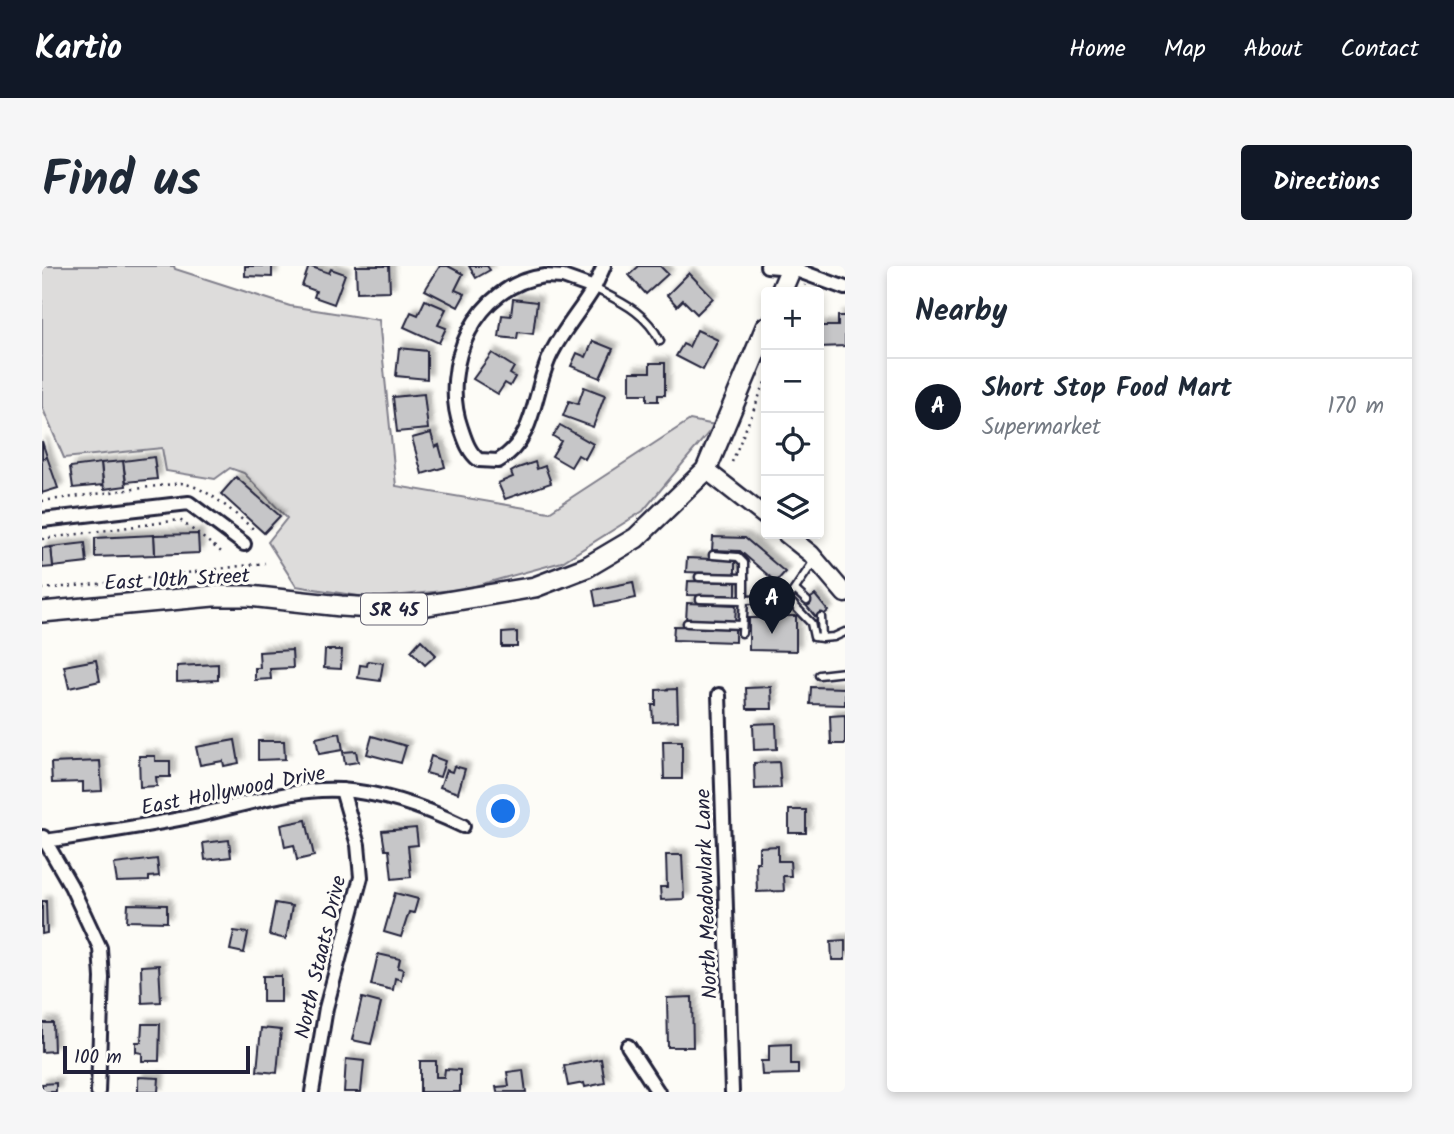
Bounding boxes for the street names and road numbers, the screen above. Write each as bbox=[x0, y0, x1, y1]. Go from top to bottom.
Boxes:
street label: East 10th Street bbox=[103, 560, 252, 601]
road number: SR 45 bbox=[361, 594, 427, 624]
street label: East Hollywood Drive bbox=[138, 757, 329, 826]
street label: North Meadowlark Lane bbox=[687, 788, 728, 1000]
street label: North Staats Drive bbox=[287, 872, 356, 1042]

